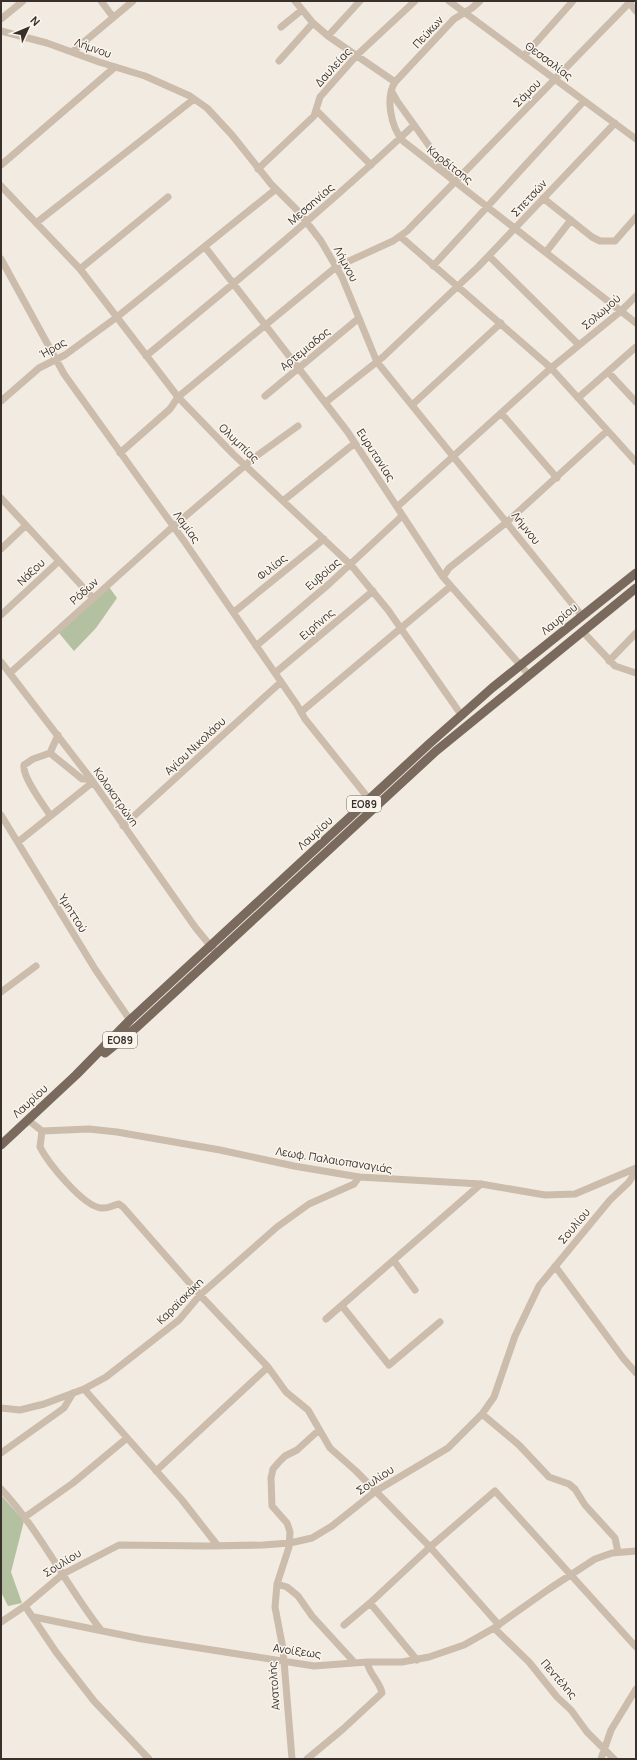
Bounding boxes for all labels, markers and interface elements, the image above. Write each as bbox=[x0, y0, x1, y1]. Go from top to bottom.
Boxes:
north arrow bbox=[8, 8, 48, 48]
street label: Πεύκων bbox=[409, 12, 447, 51]
text: N bbox=[27, 13, 44, 29]
street label: Λήμνου bbox=[73, 34, 114, 61]
street label: Θεσσαλίας bbox=[523, 38, 576, 83]
street label: Δαυλείας bbox=[311, 44, 354, 89]
street label: Σάμου bbox=[510, 76, 544, 110]
street label: Καρδίτσης bbox=[424, 142, 476, 187]
street label: Σπετσών bbox=[508, 175, 550, 220]
street label: Μεσσηνίας bbox=[284, 179, 337, 228]
street label: Λήμνου bbox=[331, 243, 362, 284]
street label: Σολωμού bbox=[578, 291, 623, 333]
street label: Αρτεμιαδος bbox=[276, 324, 333, 374]
street label: Ήρας bbox=[37, 334, 69, 361]
street label: Ολυμπίας bbox=[216, 420, 263, 466]
street label: Ευρυτανίας bbox=[354, 426, 399, 484]
street label: Λαμίας bbox=[171, 508, 204, 546]
street label: Λήμνου bbox=[509, 508, 544, 547]
street label: Φιλίας bbox=[254, 550, 290, 583]
street label: Ευβοίας bbox=[302, 554, 343, 593]
street label: Νάξου bbox=[14, 555, 48, 588]
street label: Ρόδων bbox=[66, 574, 101, 607]
street label: Λαυρίου bbox=[537, 599, 580, 638]
street label: Ειρήνης bbox=[296, 605, 337, 643]
street label: Αγίου Νικολάου bbox=[161, 713, 229, 778]
street label: Κολοκοτρώνη bbox=[91, 764, 142, 829]
road number: ΕΟ89 bbox=[347, 796, 381, 812]
street label: Λαυρίου bbox=[294, 813, 335, 853]
street label: Υμηττού bbox=[56, 891, 91, 935]
road number: ΕΟ89 bbox=[103, 1032, 137, 1048]
street label: Λαυρίου bbox=[9, 1081, 50, 1121]
street label: Λεωφ. Παλαιοπαναγιάς bbox=[275, 1143, 393, 1176]
street label: Σουλίου bbox=[554, 1205, 593, 1247]
street label: Καραϊσκάκη bbox=[153, 1274, 206, 1327]
street label: Σουλίου bbox=[353, 1462, 396, 1498]
street label: Σουλίου bbox=[40, 1545, 84, 1580]
street label: Ανοίξεως bbox=[272, 1640, 322, 1661]
street label: Πεντέλης bbox=[538, 1656, 581, 1702]
street label: Ανατολής bbox=[264, 1661, 283, 1711]

